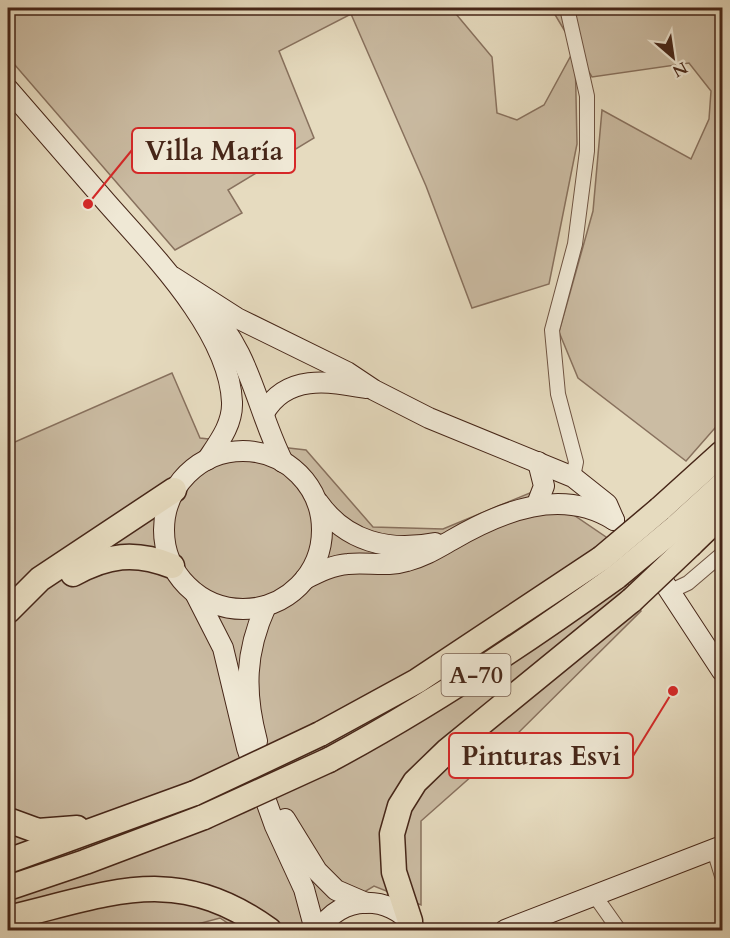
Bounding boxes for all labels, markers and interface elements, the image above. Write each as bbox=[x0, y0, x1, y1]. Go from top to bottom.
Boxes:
north arrow bbox=[643, 27, 703, 87]
text: N bbox=[668, 56, 691, 82]
callout: Villa María bbox=[132, 128, 295, 173]
text: Villa María bbox=[145, 133, 284, 170]
road number: A-70 bbox=[442, 654, 510, 696]
callout: Pinturas Esvi bbox=[449, 733, 633, 778]
text: Pinturas Esvi bbox=[461, 738, 621, 775]

